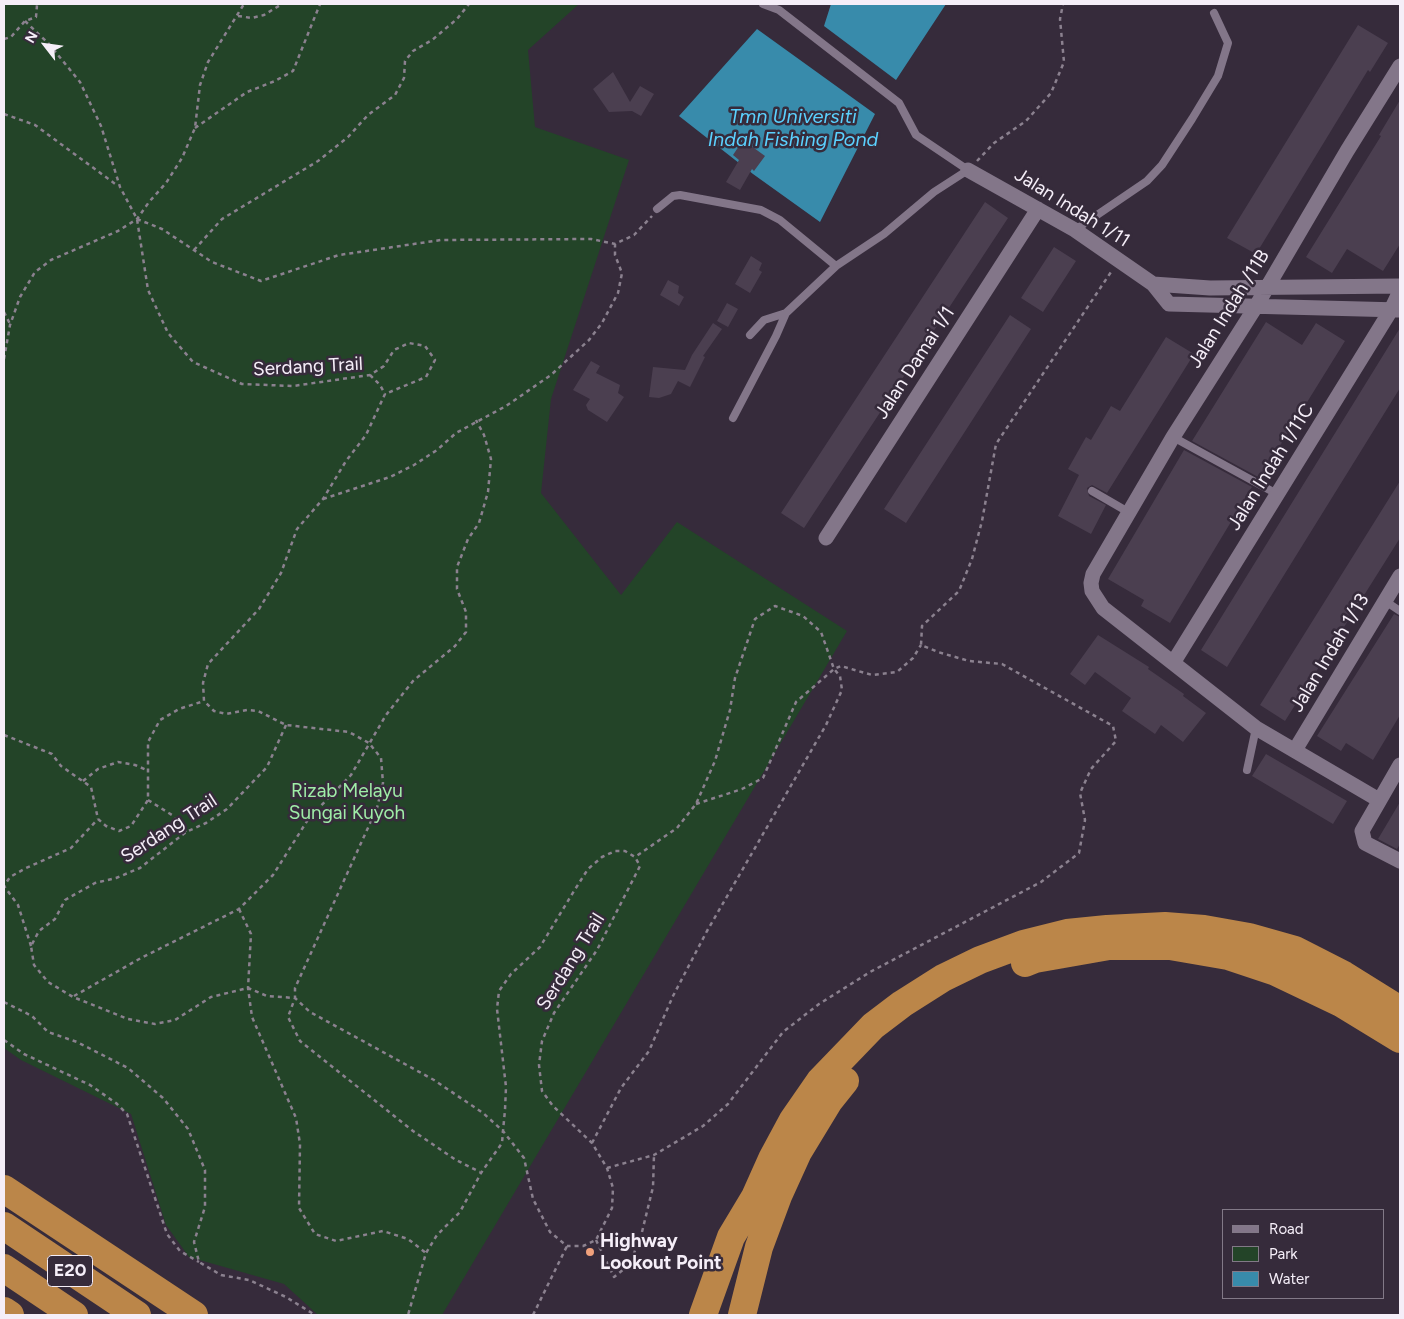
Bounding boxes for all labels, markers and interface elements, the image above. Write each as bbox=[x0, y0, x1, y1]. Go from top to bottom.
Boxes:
north arrow bbox=[20, 20, 70, 70]
text: N bbox=[22, 28, 42, 46]
water label: Tmn Universiti Indah Fishing Pond bbox=[708, 105, 878, 152]
street label: Jalan Indah 1/11 bbox=[1010, 164, 1134, 252]
street label: Jalan Indah /11B bbox=[1184, 246, 1274, 372]
street label: Jalan Damai 1/1 bbox=[870, 303, 960, 423]
street label: Serdang Trail bbox=[252, 353, 364, 381]
street label: Jalan Indah 1/11C bbox=[1223, 399, 1319, 535]
street label: Jalan Indah 1/13 bbox=[1286, 590, 1374, 716]
park label: Rizab Melayu Sungai Kuyoh bbox=[289, 780, 405, 824]
street label: Serdang Trail bbox=[117, 789, 221, 869]
street label: Serdang Trail bbox=[532, 909, 610, 1015]
legend bbox=[1222, 1209, 1384, 1299]
text: Road bbox=[1269, 1220, 1304, 1238]
place label: Highway Lookout Point bbox=[600, 1230, 722, 1274]
text: Park bbox=[1269, 1245, 1298, 1263]
marker: Highway Lookout Point bbox=[584, 1246, 596, 1258]
road number: E20 bbox=[48, 1256, 92, 1286]
text: Water bbox=[1269, 1270, 1309, 1288]

